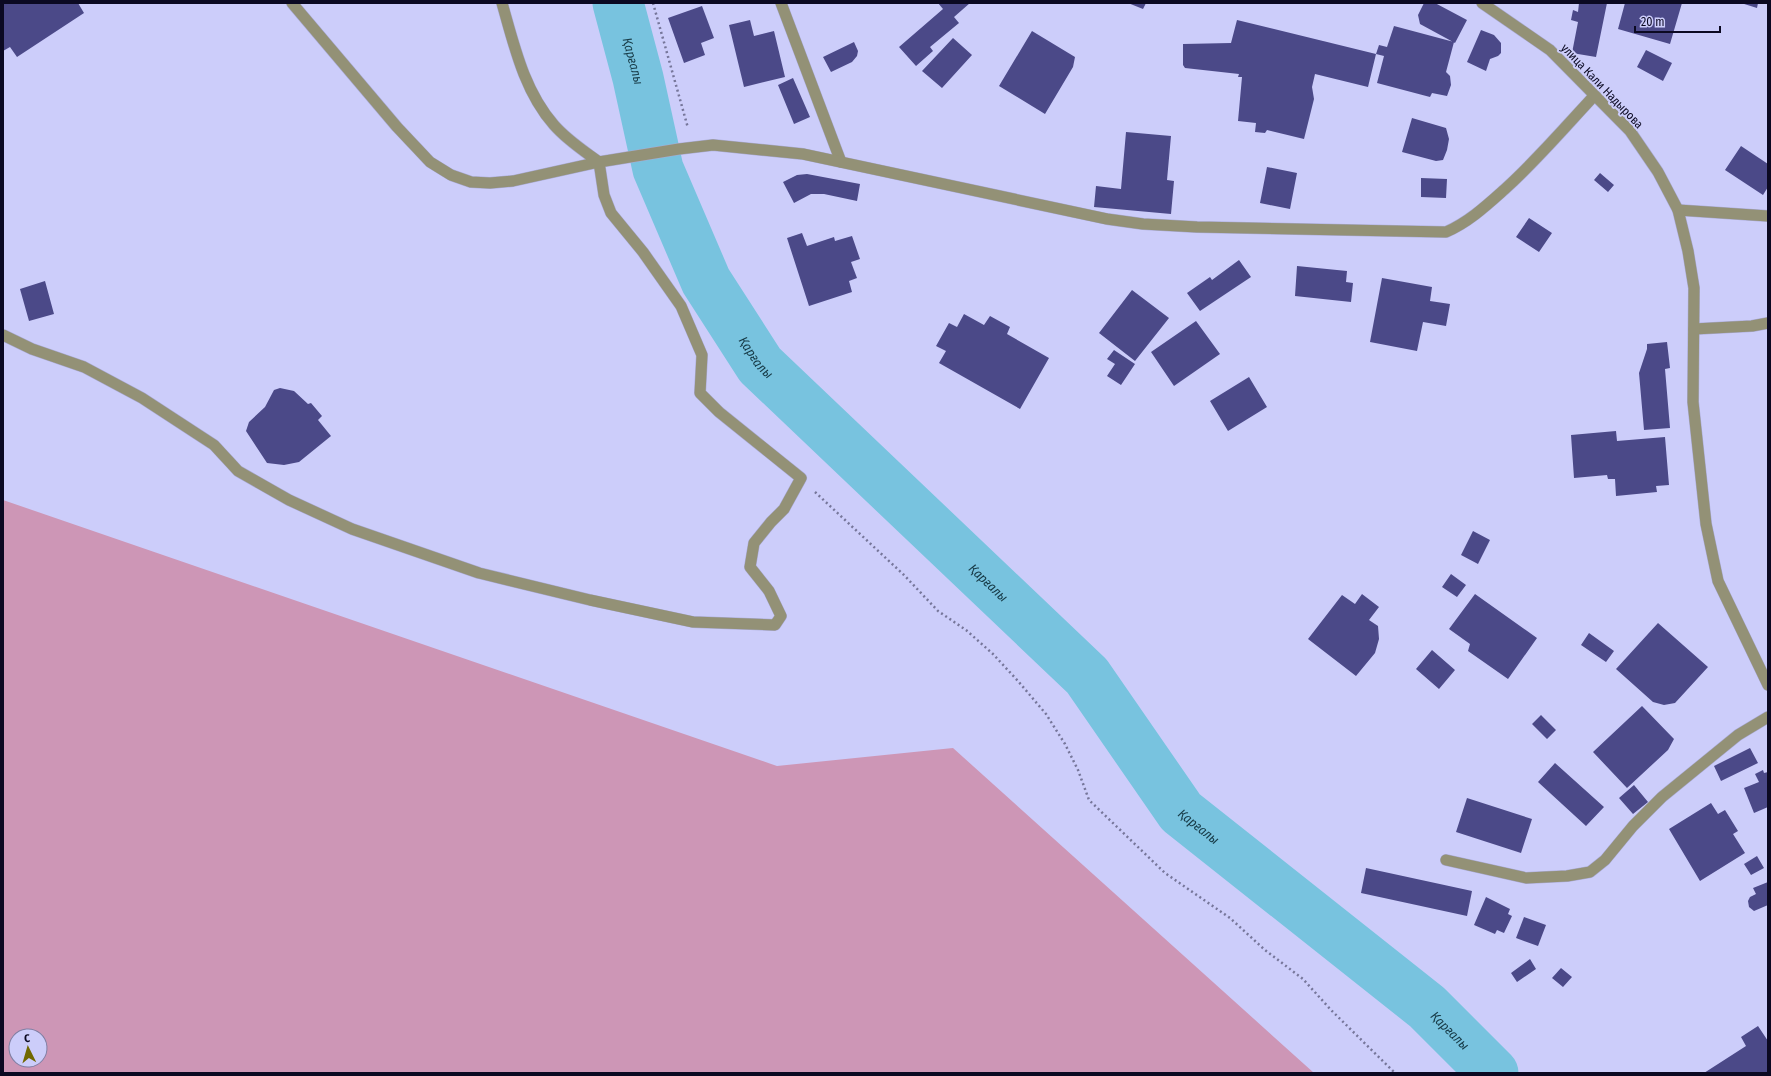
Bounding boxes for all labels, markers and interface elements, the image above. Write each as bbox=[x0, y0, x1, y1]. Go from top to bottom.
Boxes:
scale bar bbox=[1635, 8, 1720, 34]
text: 20 m bbox=[1641, 15, 1665, 29]
water label: Қарғалы bbox=[620, 36, 647, 86]
street label: улица Кали Надырова bbox=[1558, 41, 1646, 131]
water label: Қарғалы bbox=[736, 334, 776, 381]
water label: Қарғалы bbox=[966, 560, 1011, 604]
water label: Қарғалы bbox=[1175, 805, 1222, 847]
water label: Қарғалы bbox=[1428, 1008, 1473, 1053]
north arrow bbox=[8, 1028, 48, 1068]
text: С bbox=[24, 1032, 31, 1045]

